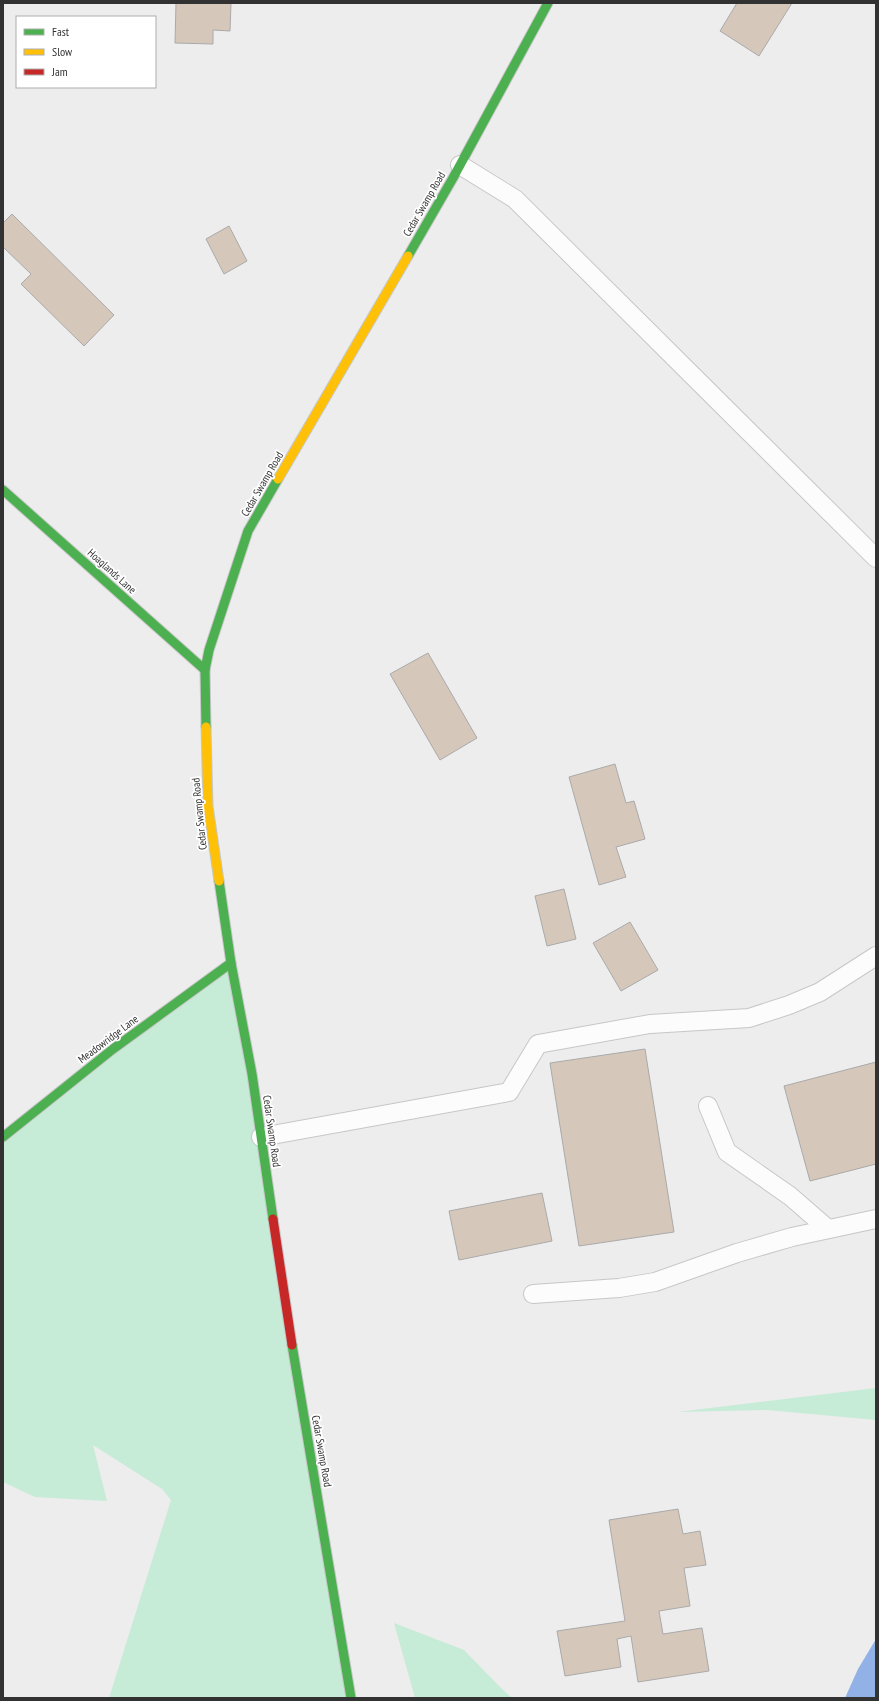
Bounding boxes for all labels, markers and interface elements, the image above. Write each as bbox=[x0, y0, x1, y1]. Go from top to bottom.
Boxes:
legend bbox=[16, 16, 156, 88]
text: Fast bbox=[52, 24, 70, 39]
text: Slow bbox=[52, 44, 73, 59]
text: Jam bbox=[51, 64, 68, 79]
street label: Cedar Swamp Road bbox=[400, 169, 448, 239]
street label: Cedar Swamp Road bbox=[238, 449, 286, 519]
street label: Hoaglands Lane bbox=[85, 546, 140, 597]
street label: Cedar Swamp Road bbox=[188, 777, 210, 851]
street label: Meadowridge Lane bbox=[75, 1012, 141, 1066]
street label: Cedar Swamp Road bbox=[260, 1094, 284, 1168]
street label: Cedar Swamp Road bbox=[309, 1414, 335, 1488]

